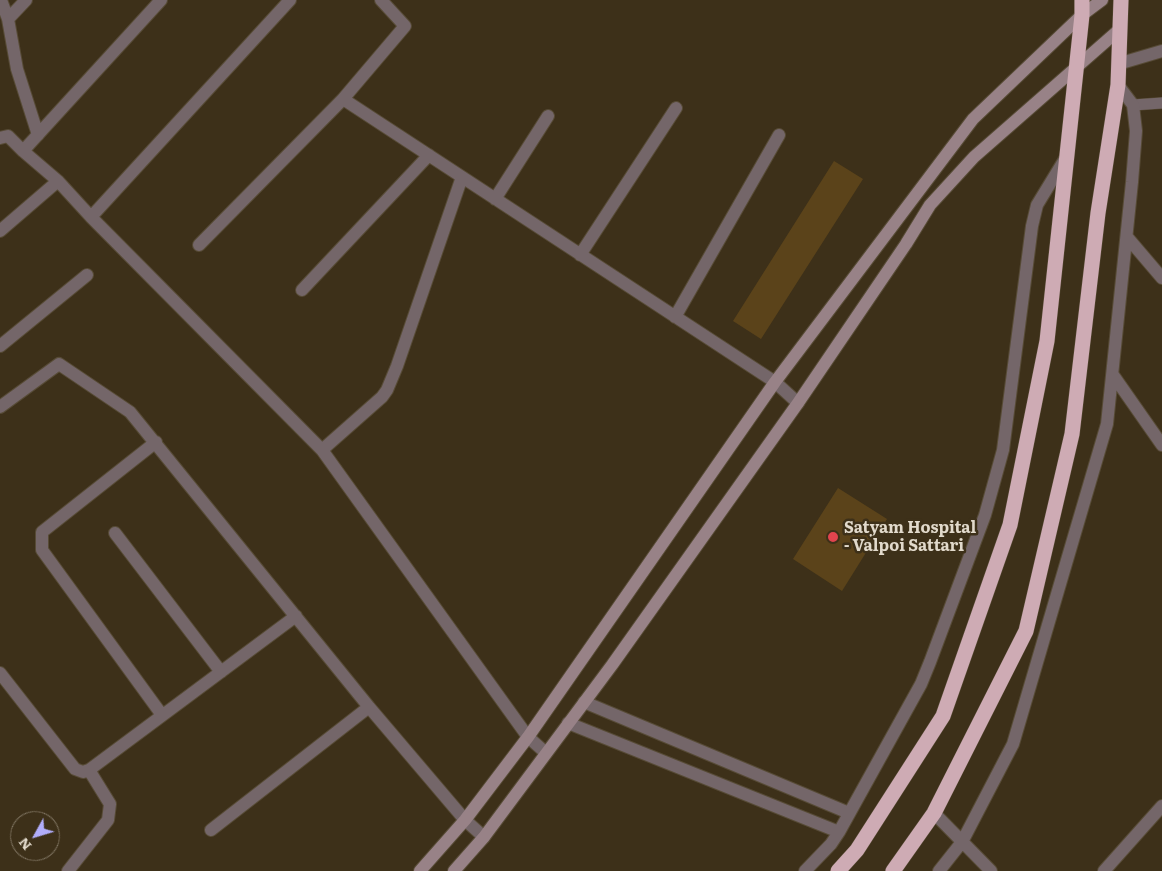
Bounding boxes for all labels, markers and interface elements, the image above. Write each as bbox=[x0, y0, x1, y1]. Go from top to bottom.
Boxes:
place label: Satyam Hospital - Valpoi Sattari bbox=[844, 518, 976, 556]
marker: Satyam Hospital - Valpoi Sattari bbox=[826, 530, 840, 544]
north arrow bbox=[10, 811, 60, 861]
text: N bbox=[13, 834, 36, 856]

